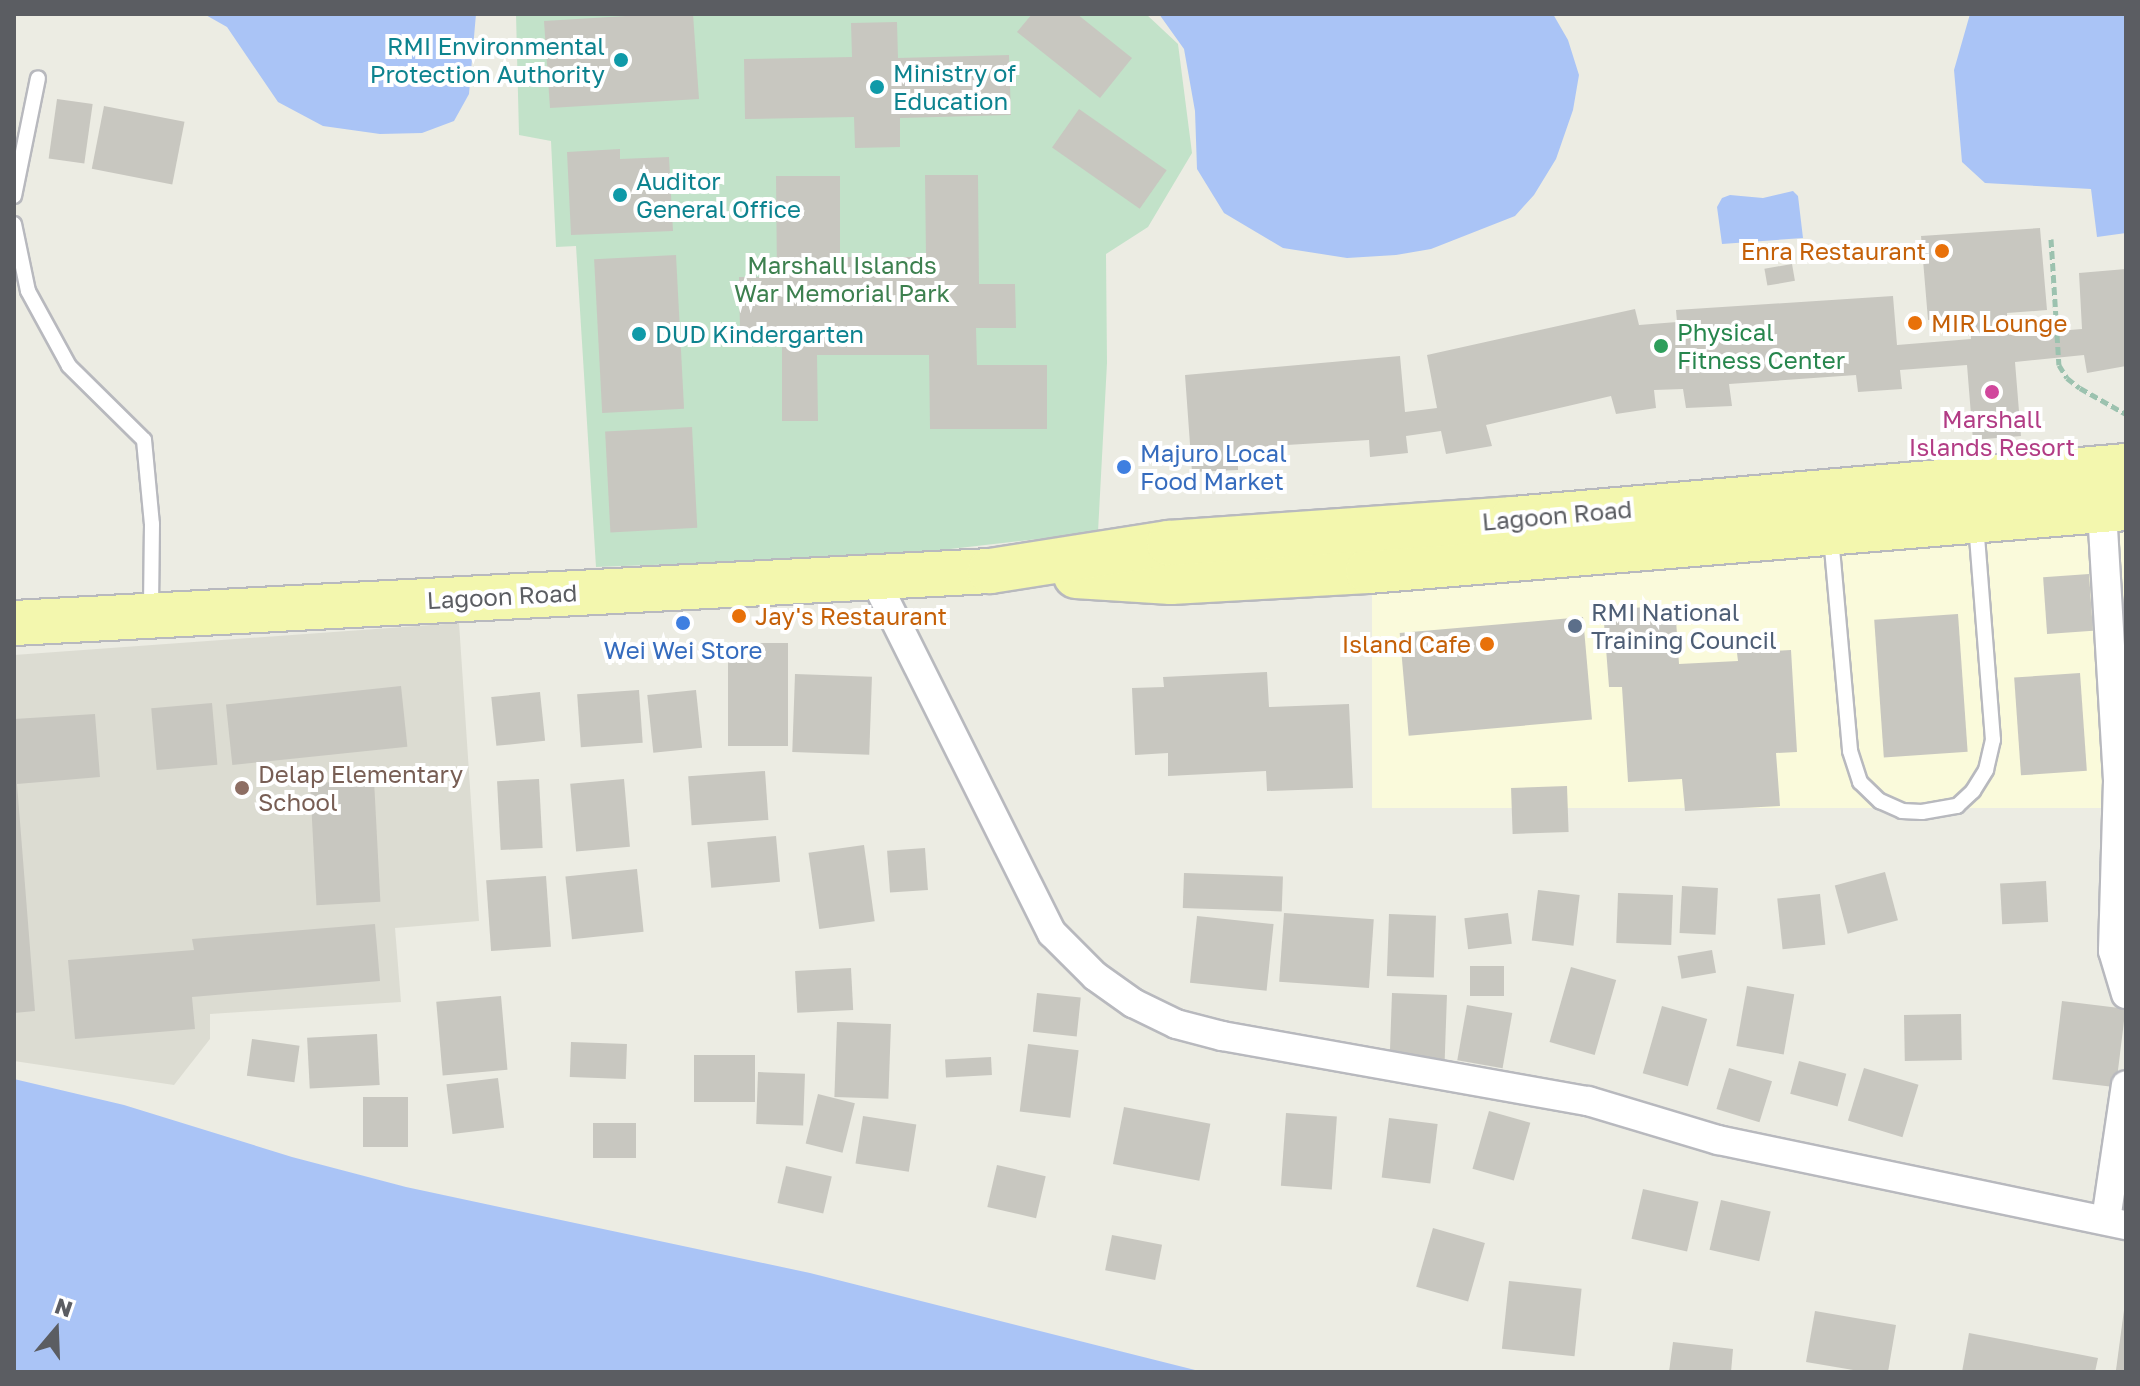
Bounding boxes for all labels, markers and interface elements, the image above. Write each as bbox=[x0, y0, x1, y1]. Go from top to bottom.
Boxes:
place label: RMI Environmental Protection Authority bbox=[370, 32, 605, 88]
marker: RMI Environmental Protection Authority bbox=[612, 51, 630, 69]
place label: Ministry of Education bbox=[893, 59, 1016, 115]
marker: Ministry of Education bbox=[868, 78, 886, 96]
place label: Auditor General Office bbox=[636, 167, 801, 223]
marker: Auditor General Office bbox=[611, 186, 629, 204]
place label: Enra Restaurant bbox=[1741, 237, 1926, 265]
marker: Enra Restaurant bbox=[1933, 242, 1951, 260]
park label: Marshall Islands War Memorial Park bbox=[734, 251, 950, 307]
place label: MIR Lounge bbox=[1931, 309, 2067, 337]
marker: MIR Lounge bbox=[1906, 314, 1924, 332]
place label: Physical Fitness Center bbox=[1677, 318, 1845, 374]
place label: DUD Kindergarten bbox=[655, 320, 864, 348]
marker: DUD Kindergarten bbox=[630, 325, 648, 343]
marker: Physical Fitness Center bbox=[1652, 337, 1670, 355]
marker: Marshall Islands Resort bbox=[1983, 383, 2001, 401]
place label: Marshall Islands Resort bbox=[1909, 405, 2075, 461]
place label: Majuro Local Food Market bbox=[1140, 439, 1287, 495]
marker: Majuro Local Food Market bbox=[1115, 458, 1133, 476]
street label: Lagoon Road bbox=[1481, 494, 1633, 536]
street label: Lagoon Road bbox=[426, 578, 578, 614]
place label: RMI National Training Council bbox=[1591, 598, 1777, 654]
place label: Jay's Restaurant bbox=[755, 602, 947, 630]
marker: Jay's Restaurant bbox=[730, 607, 748, 625]
marker: Wei Wei Store bbox=[674, 614, 692, 632]
marker: RMI National Training Council bbox=[1566, 617, 1584, 635]
place label: Island Cafe bbox=[1342, 630, 1471, 658]
marker: Island Cafe bbox=[1478, 635, 1496, 653]
place label: Wei Wei Store bbox=[604, 636, 762, 664]
place label: Delap Elementary School bbox=[258, 760, 463, 816]
marker: Delap Elementary School bbox=[233, 779, 251, 797]
north arrow bbox=[16, 1290, 96, 1370]
text: N bbox=[52, 1291, 76, 1322]

